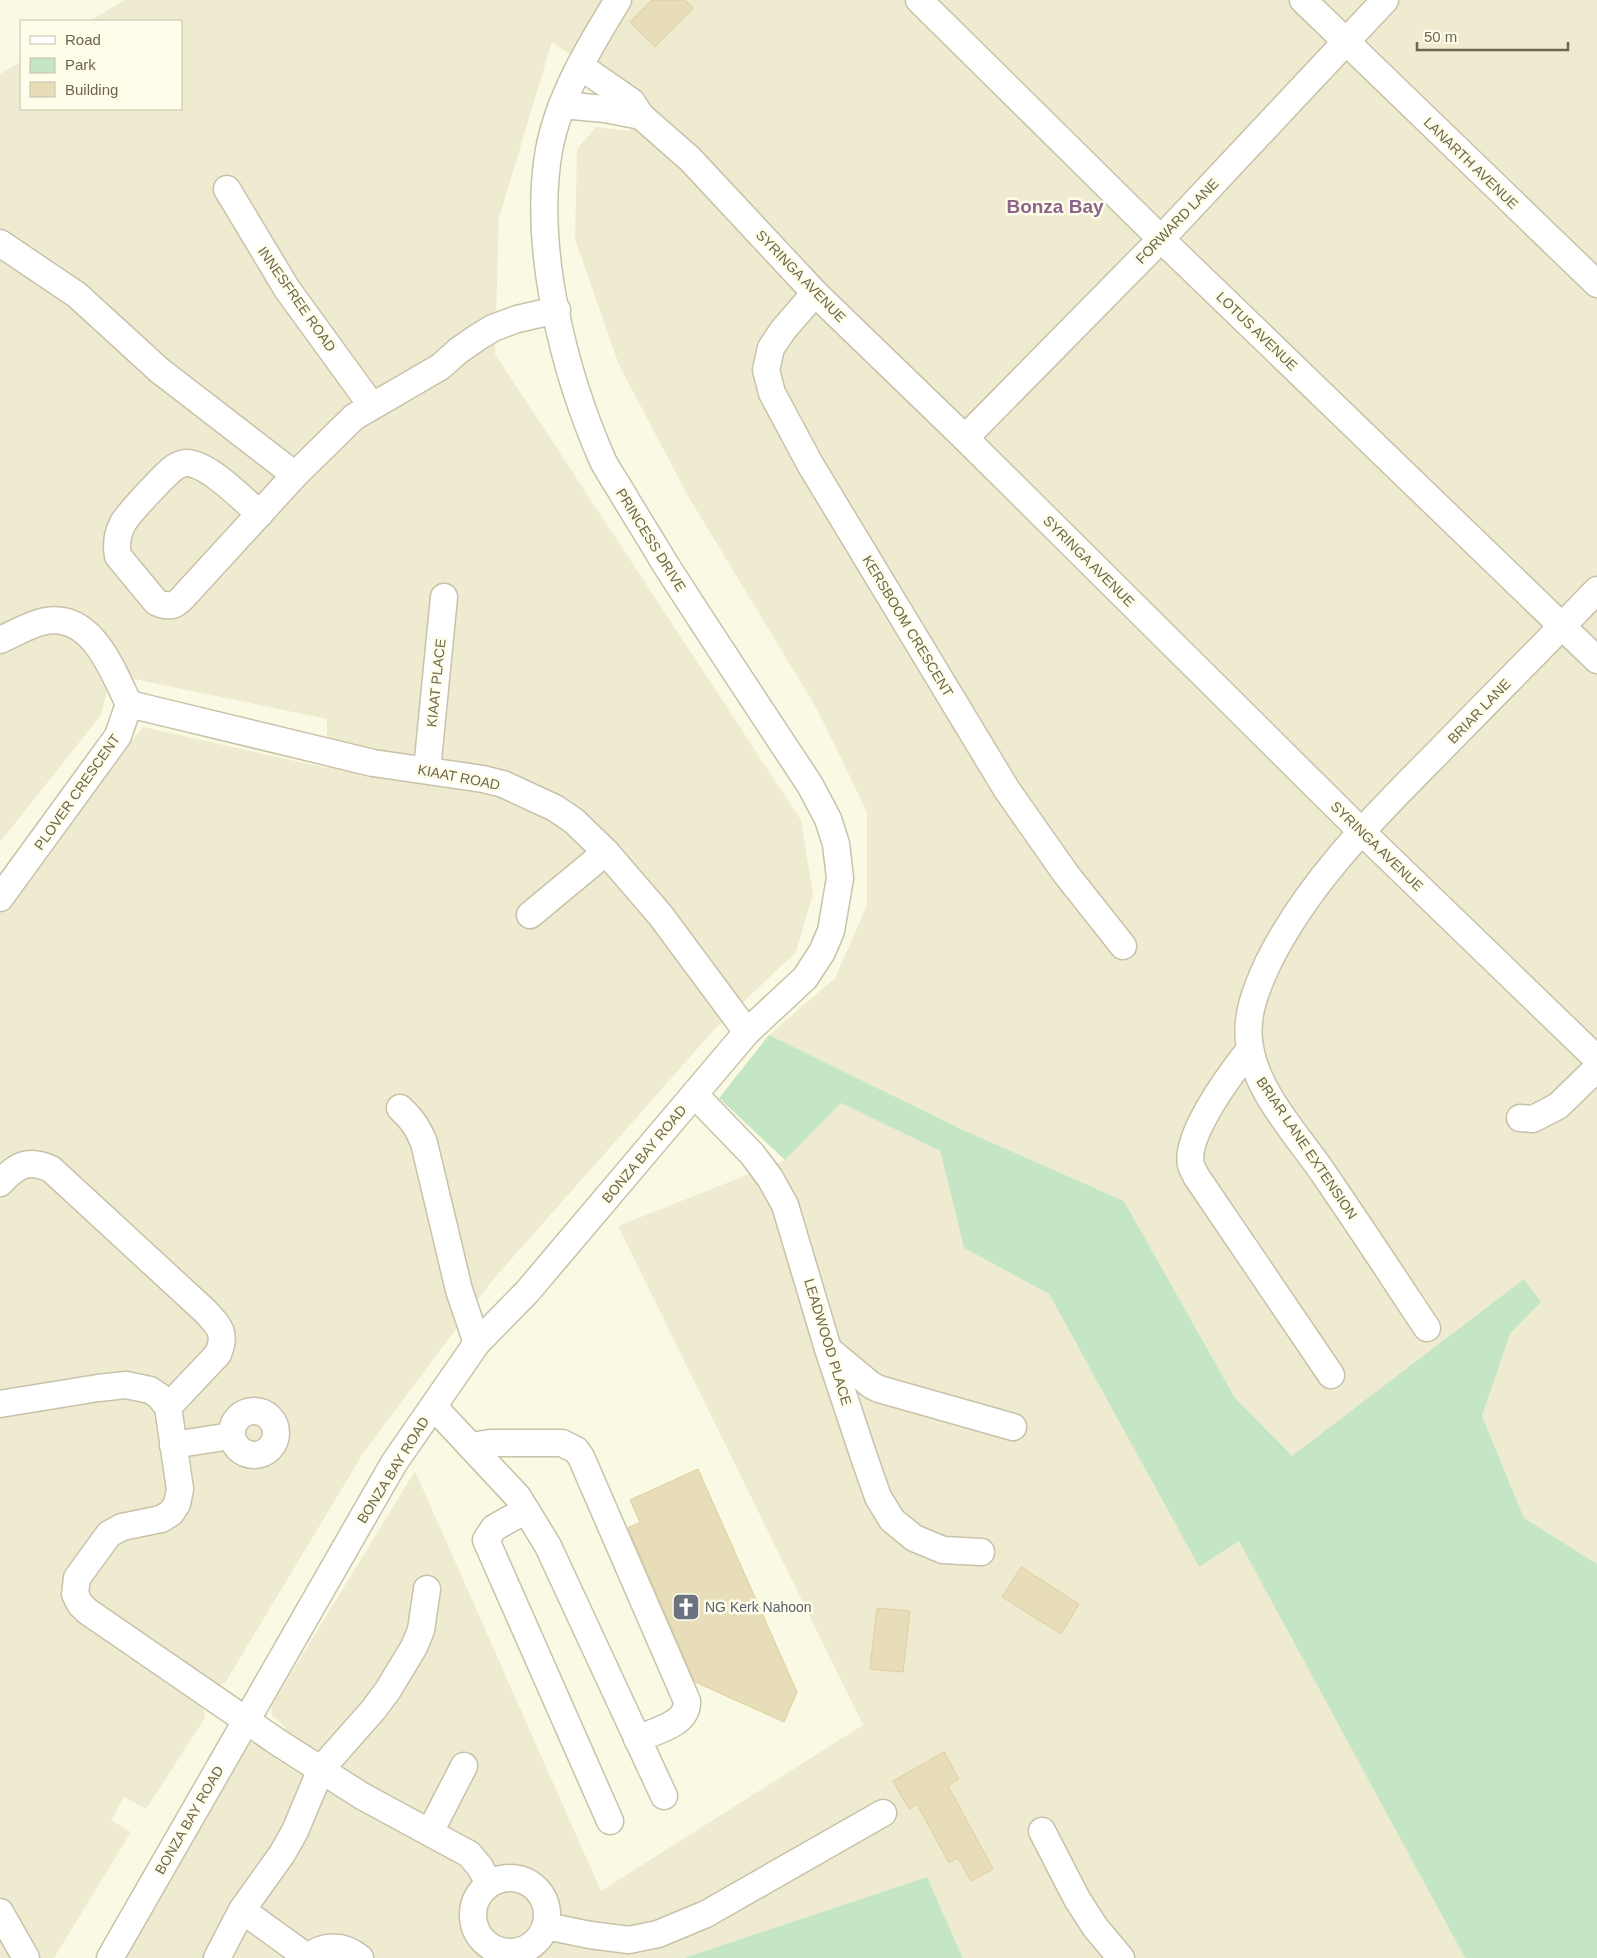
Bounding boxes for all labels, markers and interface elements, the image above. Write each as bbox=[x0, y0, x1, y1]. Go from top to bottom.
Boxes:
legend bbox=[20, 20, 182, 110]
scale bar bbox=[1417, 20, 1568, 52]
text: 50 m bbox=[1424, 28, 1457, 45]
text: Road bbox=[65, 31, 101, 48]
text: Park bbox=[65, 56, 96, 73]
text: Building bbox=[65, 81, 118, 98]
street label: LANARTH AVENUE bbox=[1421, 114, 1521, 212]
street label: FORWARD LANE bbox=[1132, 175, 1222, 267]
district label: Bonza Bay bbox=[1006, 196, 1104, 217]
street label: SYRINGA AVENUE bbox=[753, 227, 849, 325]
street label: INNESFREE ROAD bbox=[255, 243, 339, 355]
street label: LOTUS AVENUE bbox=[1213, 288, 1301, 374]
street label: PRINCESS DRIVE bbox=[613, 486, 689, 594]
street label: SYRINGA AVENUE bbox=[1040, 512, 1138, 610]
street label: KERSBOOM CRESCENT bbox=[859, 553, 957, 700]
street label: KIAAT PLACE bbox=[423, 638, 449, 728]
street label: BRIAR LANE bbox=[1444, 676, 1514, 746]
street label: PLOVER CRESCENT bbox=[31, 731, 123, 853]
street label: KIAAT ROAD bbox=[416, 761, 502, 793]
street label: SYRINGA AVENUE bbox=[1328, 798, 1426, 894]
street label: BRIAR LANE EXTENSION bbox=[1253, 1074, 1361, 1222]
street label: BONZA BAY ROAD bbox=[599, 1102, 689, 1206]
street label: LEADWOOD PLACE bbox=[801, 1277, 855, 1407]
street label: BONZA BAY ROAD bbox=[354, 1414, 432, 1526]
church icon: NG Kerk Nahoon bbox=[671, 1592, 701, 1622]
place label: NG Kerk Nahoon bbox=[705, 1599, 812, 1615]
street label: BONZA BAY ROAD bbox=[151, 1763, 227, 1877]

